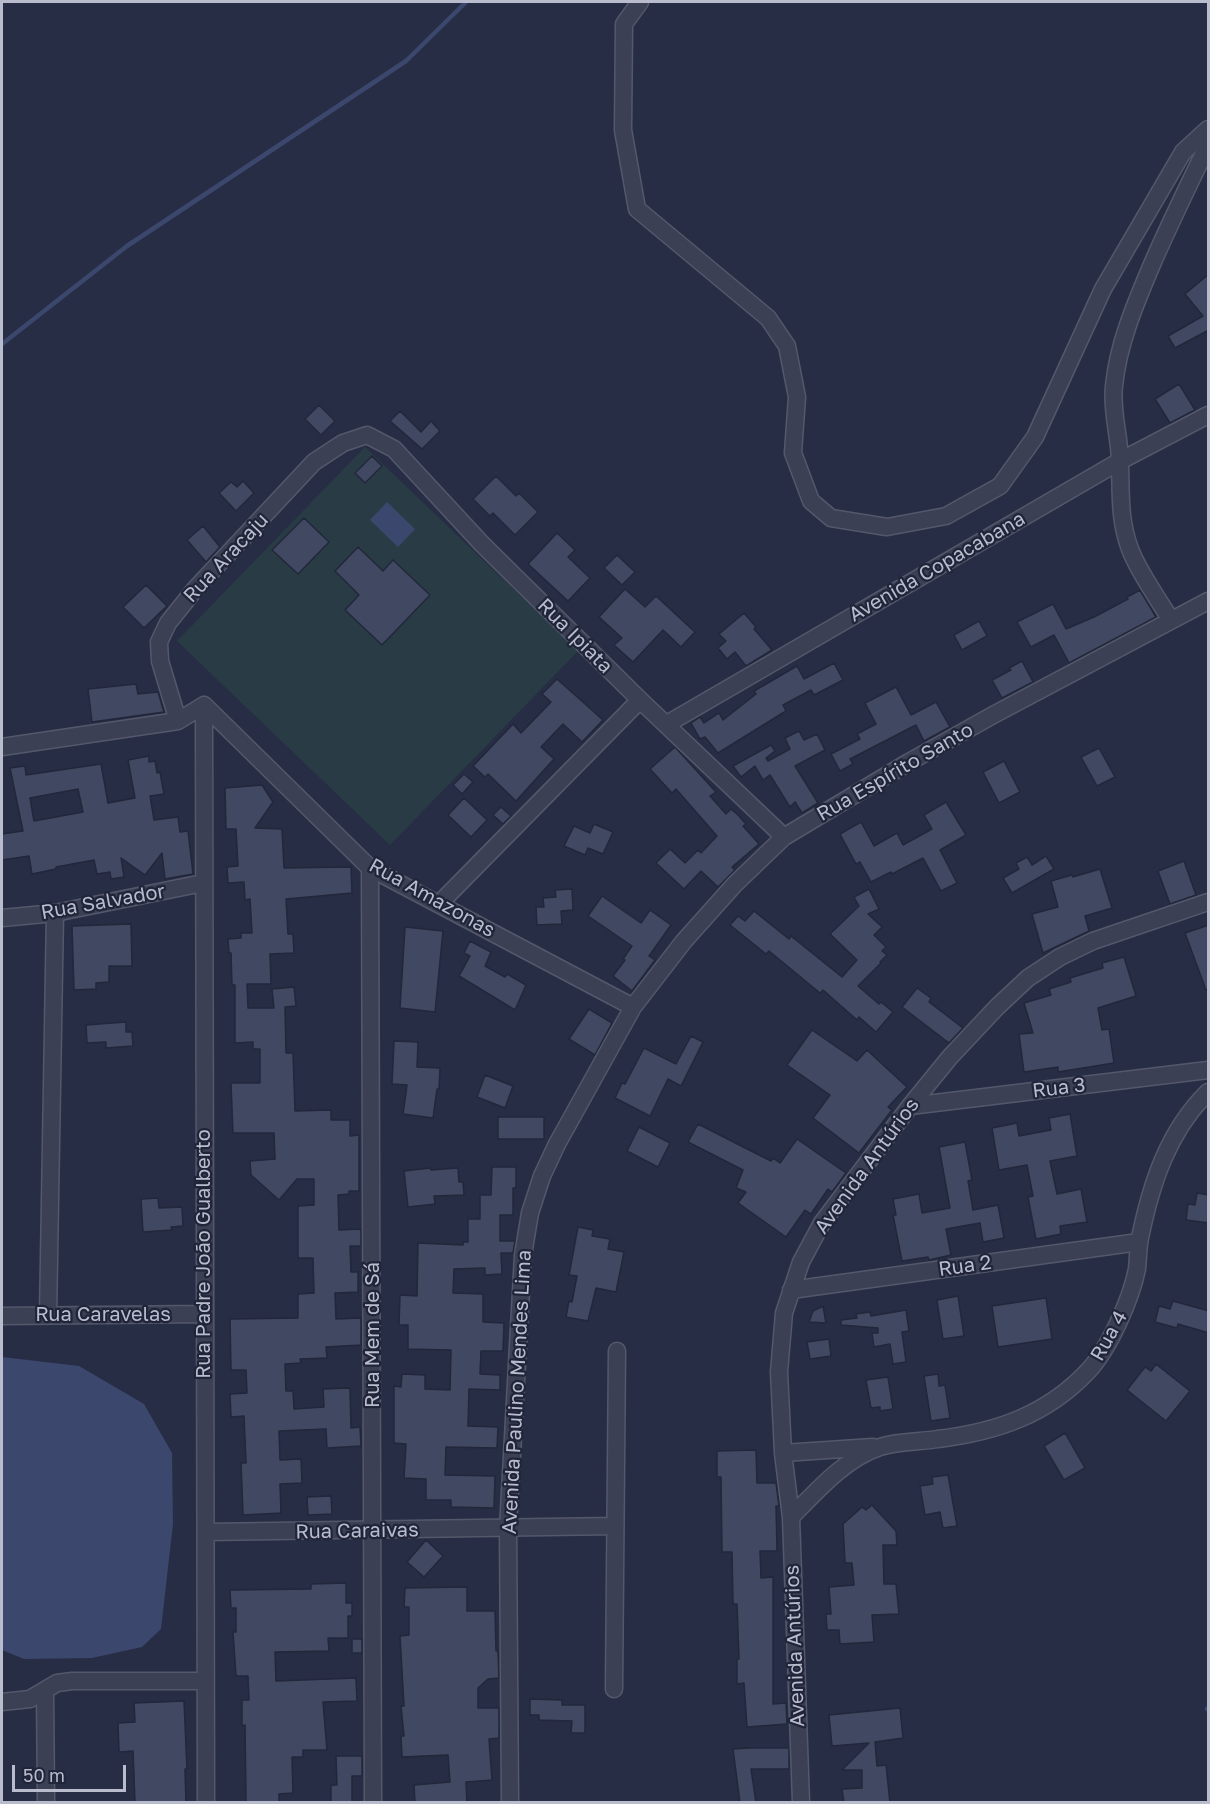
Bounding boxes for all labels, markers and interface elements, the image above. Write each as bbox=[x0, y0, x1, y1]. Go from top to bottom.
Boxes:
street label: Avenida Copacabana bbox=[845, 507, 1029, 627]
street label: Rua Aracaju bbox=[178, 508, 274, 608]
street label: Rua Ipiata bbox=[533, 594, 617, 678]
street label: Rua Espírito Santo bbox=[813, 718, 977, 826]
street label: Rua Amazonas bbox=[365, 853, 499, 943]
street label: Rua Salvador bbox=[39, 879, 167, 925]
street label: Rua 3 bbox=[1031, 1073, 1087, 1103]
street label: Avenida Antúrios bbox=[810, 1093, 924, 1239]
street label: Rua Padre João Gualberto bbox=[192, 1129, 216, 1379]
street label: Avenida Paulino Mendes Lima bbox=[498, 1249, 536, 1535]
street label: Rua 2 bbox=[937, 1250, 993, 1282]
street label: Rua Mem de Sá bbox=[361, 1262, 385, 1408]
street label: Rua Caravelas bbox=[35, 1303, 171, 1327]
street label: Rua 4 bbox=[1085, 1307, 1133, 1365]
street label: Rua Caraivas bbox=[295, 1518, 419, 1544]
street label: Avenida Antúrios bbox=[780, 1565, 810, 1727]
scale bar bbox=[15, 1753, 129, 1791]
text: 50 m bbox=[23, 1764, 65, 1786]

